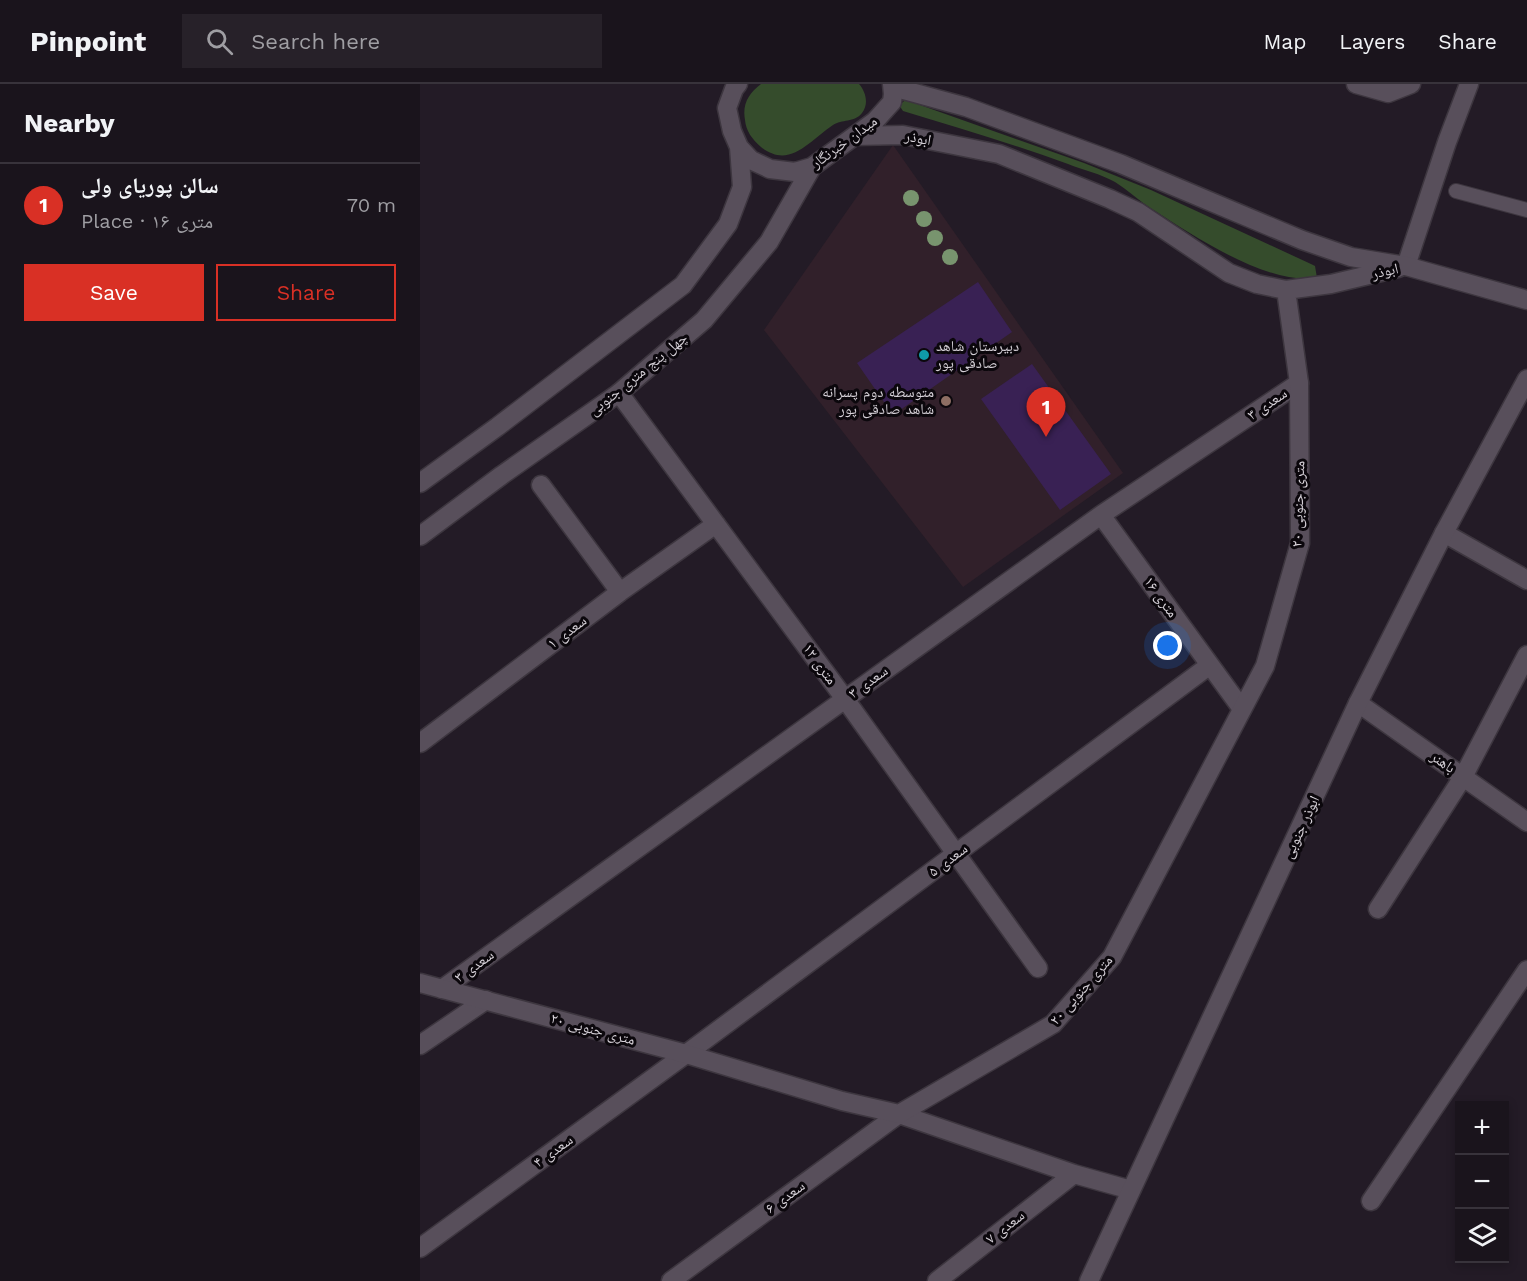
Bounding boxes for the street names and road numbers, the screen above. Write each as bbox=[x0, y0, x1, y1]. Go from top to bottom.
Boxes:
street label: میدان خبرنگار bbox=[807, 112, 881, 173]
street label: ابوذر bbox=[902, 127, 933, 149]
street label: ابوذر bbox=[1369, 259, 1400, 283]
street label: چهل پنج متری جنوبی bbox=[585, 328, 692, 420]
street label: سعدی ۳ bbox=[1244, 384, 1291, 425]
street label: ۲۰ متری جنوبی bbox=[1287, 460, 1310, 548]
street label: ۱۶ متری bbox=[1139, 573, 1182, 622]
street label: سعدی ۱ bbox=[544, 611, 591, 653]
street label: ۱۲ متری bbox=[798, 640, 841, 689]
street label: سعدی ۳ bbox=[845, 662, 892, 703]
street label: باهنر bbox=[1426, 747, 1459, 777]
street label: ابوذر جنوبی bbox=[1279, 793, 1324, 862]
street label: سعدی ۵ bbox=[925, 839, 972, 881]
street label: سعدی ۳ bbox=[451, 946, 498, 987]
street label: ۲۰ متری جنوبی bbox=[1046, 951, 1117, 1029]
street label: ۲۰ متری جنوبی bbox=[549, 1009, 637, 1050]
street label: سعدی ۴ bbox=[530, 1131, 577, 1172]
street label: سعدی ۶ bbox=[762, 1177, 809, 1218]
street label: سعدی ۷ bbox=[982, 1206, 1029, 1249]

